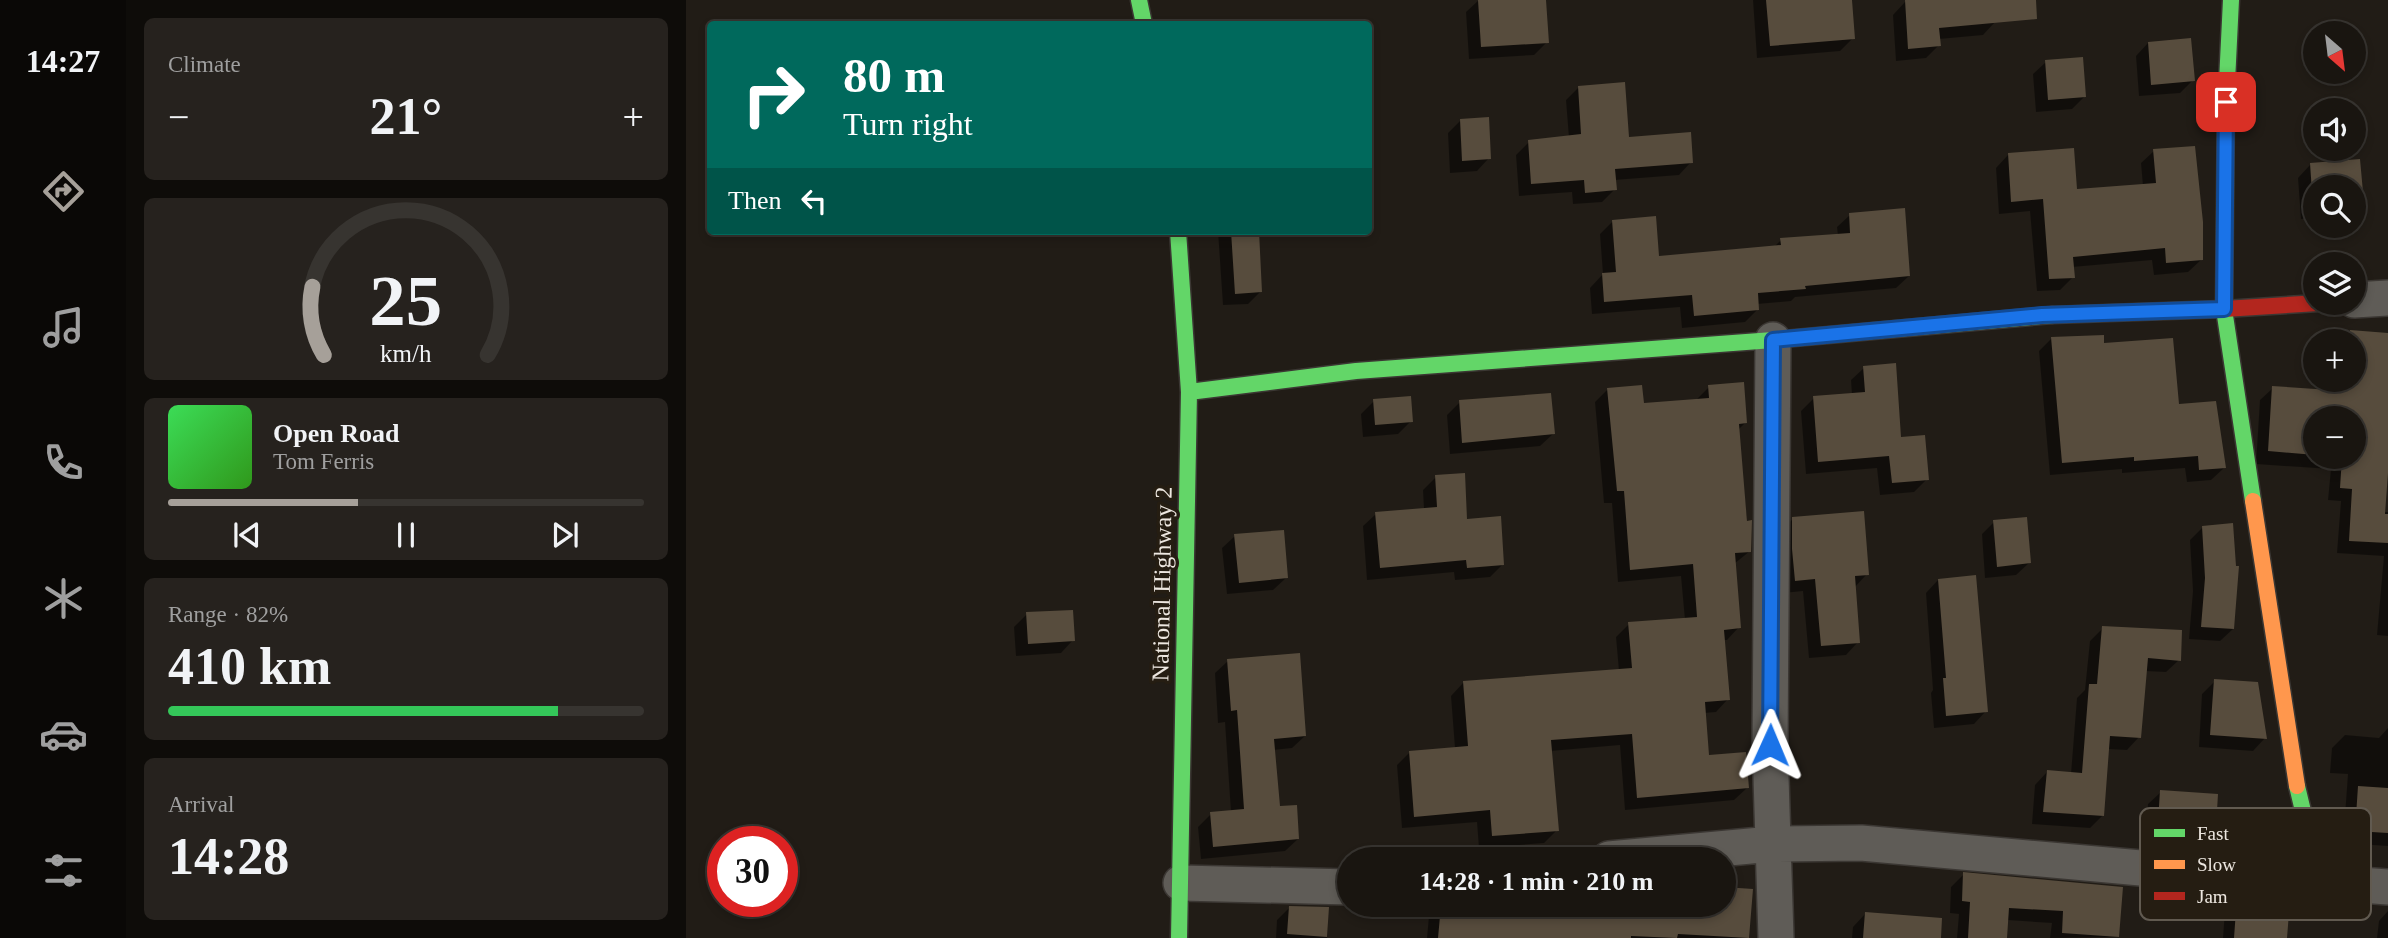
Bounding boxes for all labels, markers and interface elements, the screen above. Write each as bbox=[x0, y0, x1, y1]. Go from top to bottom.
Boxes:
north arrow bbox=[2303, 21, 2366, 84]
map controls bbox=[2303, 21, 2366, 469]
text: 14:27 bbox=[26, 43, 100, 79]
text: 80 m bbox=[843, 48, 945, 103]
icon: right bbox=[728, 49, 819, 140]
text: Climate bbox=[168, 52, 241, 77]
pin bbox=[2196, 72, 2256, 132]
icon: arrive bbox=[2207, 83, 2245, 121]
text: 21° bbox=[370, 88, 442, 145]
text: − bbox=[168, 96, 189, 138]
text: + bbox=[623, 96, 644, 138]
button: sound bbox=[2303, 98, 2366, 161]
text: Turn right bbox=[843, 106, 973, 142]
icon: directions bbox=[39, 167, 88, 216]
button: search bbox=[2303, 175, 2366, 238]
icon: left bbox=[795, 182, 833, 220]
text: Then bbox=[728, 186, 781, 215]
button: layers bbox=[2303, 252, 2366, 315]
text: 25 bbox=[370, 260, 442, 341]
icon: music bbox=[39, 303, 88, 352]
button: + bbox=[2303, 329, 2366, 392]
text: km/h bbox=[380, 340, 432, 367]
button: − bbox=[2303, 406, 2366, 469]
text: Open Road bbox=[273, 419, 399, 448]
icon: phone bbox=[39, 438, 88, 487]
text: Tom Ferris bbox=[273, 449, 374, 474]
street label: National Highway 2 bbox=[1147, 486, 1177, 682]
icon: previous bbox=[228, 516, 266, 554]
icon: pause bbox=[387, 516, 425, 554]
icon: next bbox=[546, 516, 584, 554]
icon: climate bbox=[39, 574, 88, 623]
text: Range · 82% bbox=[168, 602, 288, 627]
text: 410 km bbox=[168, 638, 331, 695]
position arrow bbox=[1733, 708, 1807, 782]
icon: car bbox=[39, 710, 88, 759]
text: Arrival bbox=[168, 792, 234, 817]
legend bbox=[2140, 808, 2371, 920]
text: Fast bbox=[2197, 823, 2229, 844]
speed limit sign: 30 bbox=[707, 826, 798, 917]
text: 14:28 bbox=[168, 828, 289, 885]
icon: filters bbox=[39, 846, 88, 895]
text: Slow bbox=[2197, 854, 2236, 875]
text: 14:28 · 1 min · 210 m bbox=[1420, 867, 1654, 896]
text: Jam bbox=[2197, 886, 2228, 907]

